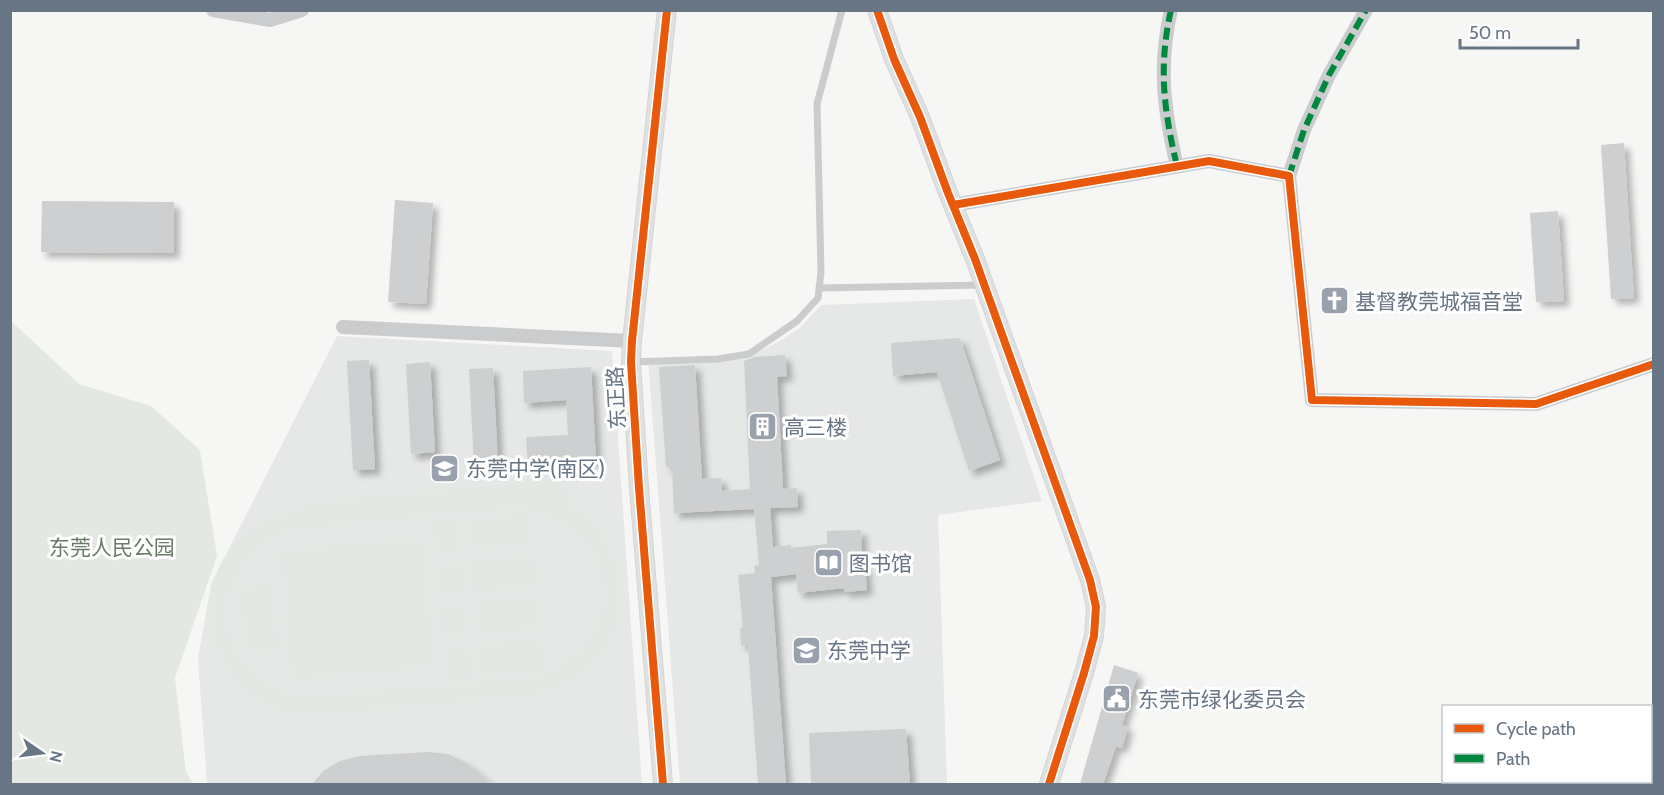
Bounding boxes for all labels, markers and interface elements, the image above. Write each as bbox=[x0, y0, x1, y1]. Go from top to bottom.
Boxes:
scale bar bbox=[1460, 12, 1578, 50]
text: 50 m bbox=[1469, 22, 1511, 44]
church icon: 基督教莞城福音堂 bbox=[1318, 285, 1350, 317]
place label: 基督教莞城福音堂 bbox=[1355, 289, 1523, 314]
street label: 东正路 bbox=[602, 366, 630, 430]
building icon: 高三楼 bbox=[747, 411, 779, 443]
place label: 高三楼 bbox=[784, 415, 847, 440]
school or university icon: 东莞中学(南区) bbox=[429, 452, 461, 484]
place label: 东莞中学(南区) bbox=[466, 456, 605, 481]
park label: 东莞人民公园 bbox=[49, 535, 175, 560]
library icon: 图书馆 bbox=[812, 547, 844, 579]
place label: 图书馆 bbox=[849, 551, 912, 576]
school or university icon: 东莞中学 bbox=[790, 634, 822, 666]
place label: 东莞中学 bbox=[827, 638, 911, 663]
public building icon: 东莞市绿化委员会 bbox=[1101, 683, 1133, 715]
place label: 东莞市绿化委员会 bbox=[1138, 687, 1306, 712]
legend bbox=[1442, 705, 1652, 783]
text: Cycle path bbox=[1496, 718, 1576, 740]
north arrow bbox=[12, 723, 72, 783]
text: Path bbox=[1496, 748, 1530, 770]
text: N bbox=[45, 749, 67, 764]

